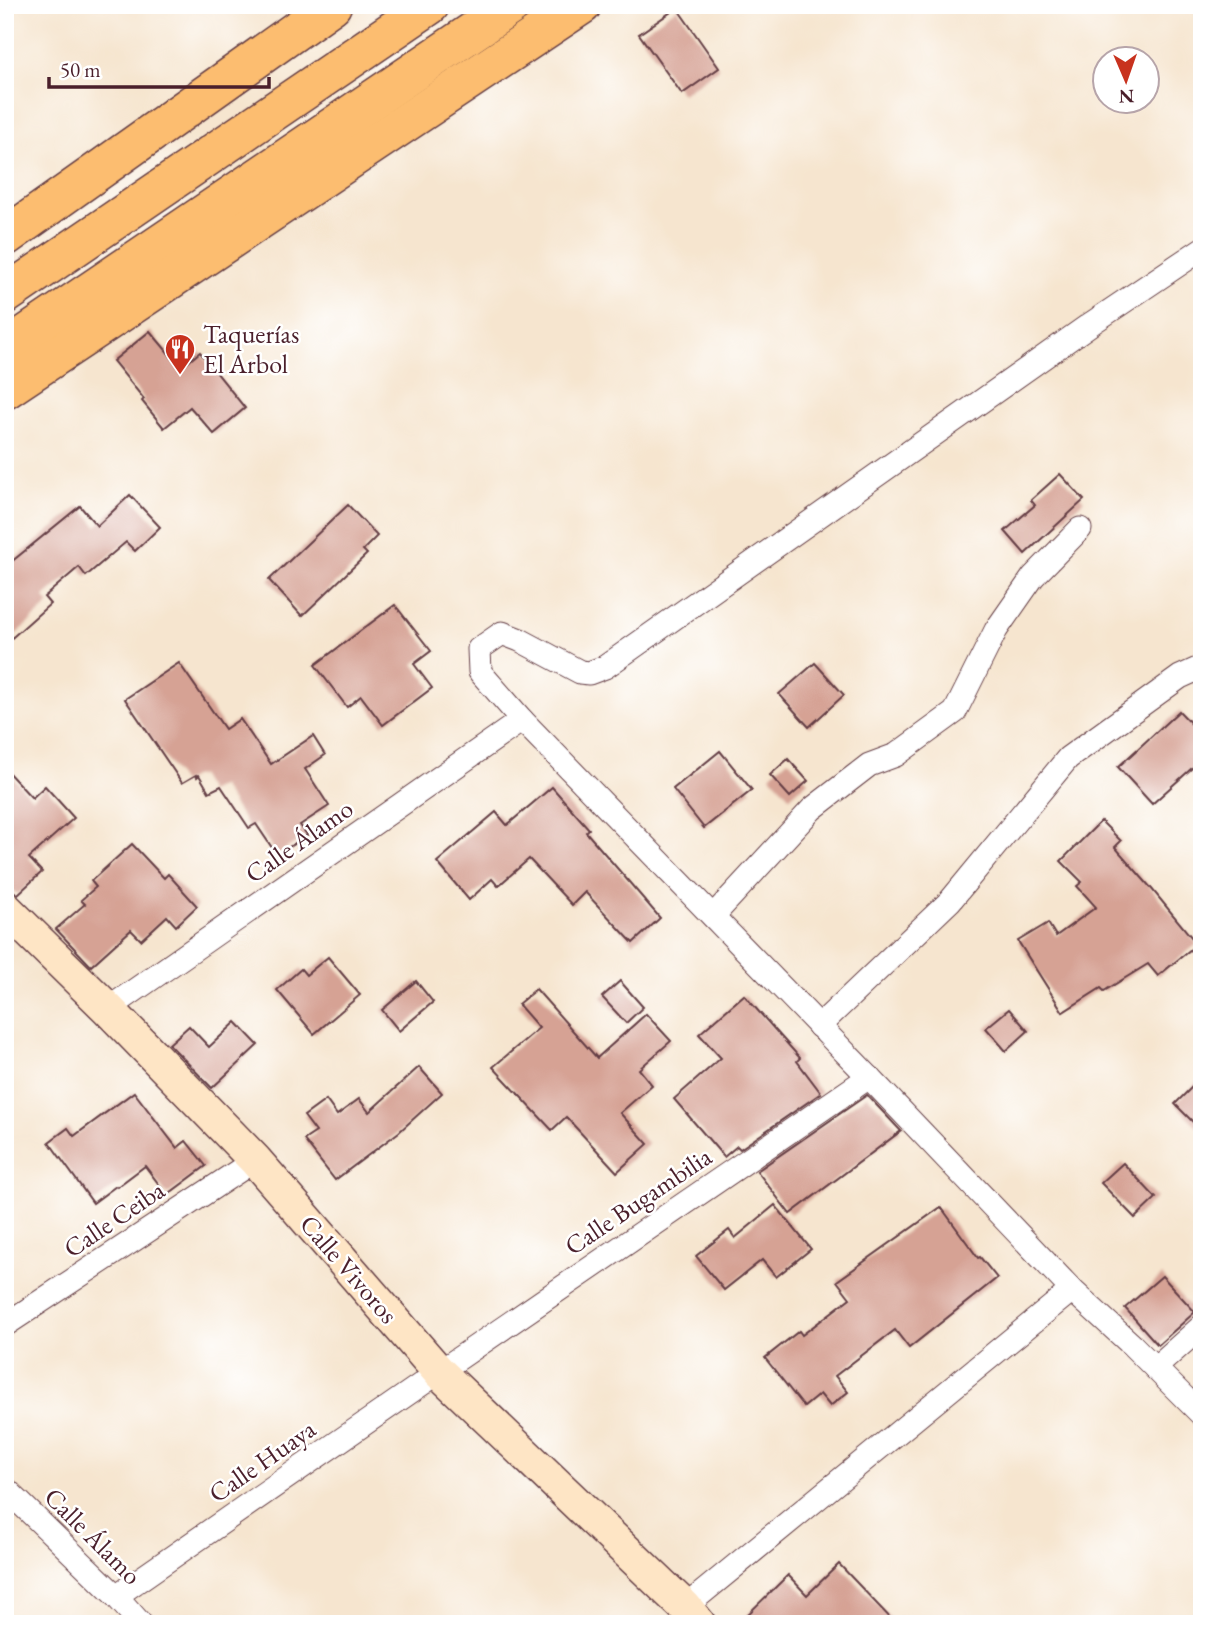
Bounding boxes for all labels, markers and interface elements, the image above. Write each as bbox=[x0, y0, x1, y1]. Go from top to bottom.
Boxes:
scale bar bbox=[49, 46, 270, 90]
north arrow bbox=[1092, 46, 1162, 116]
text: 50 m bbox=[60, 56, 101, 83]
text: N bbox=[1118, 84, 1135, 109]
place label: Taquerías El Arbol bbox=[203, 317, 299, 381]
restaurant icon: Taquerías El Arbol bbox=[163, 332, 197, 376]
street label: Calle Álamo bbox=[238, 791, 360, 891]
street label: Calle Bugambilia bbox=[558, 1139, 719, 1263]
street label: Calle Ceiba bbox=[57, 1172, 172, 1265]
street label: Calle Vivoros bbox=[292, 1207, 406, 1331]
street label: Calle Huaya bbox=[202, 1411, 323, 1510]
street label: Calle Álamo bbox=[37, 1480, 149, 1592]

